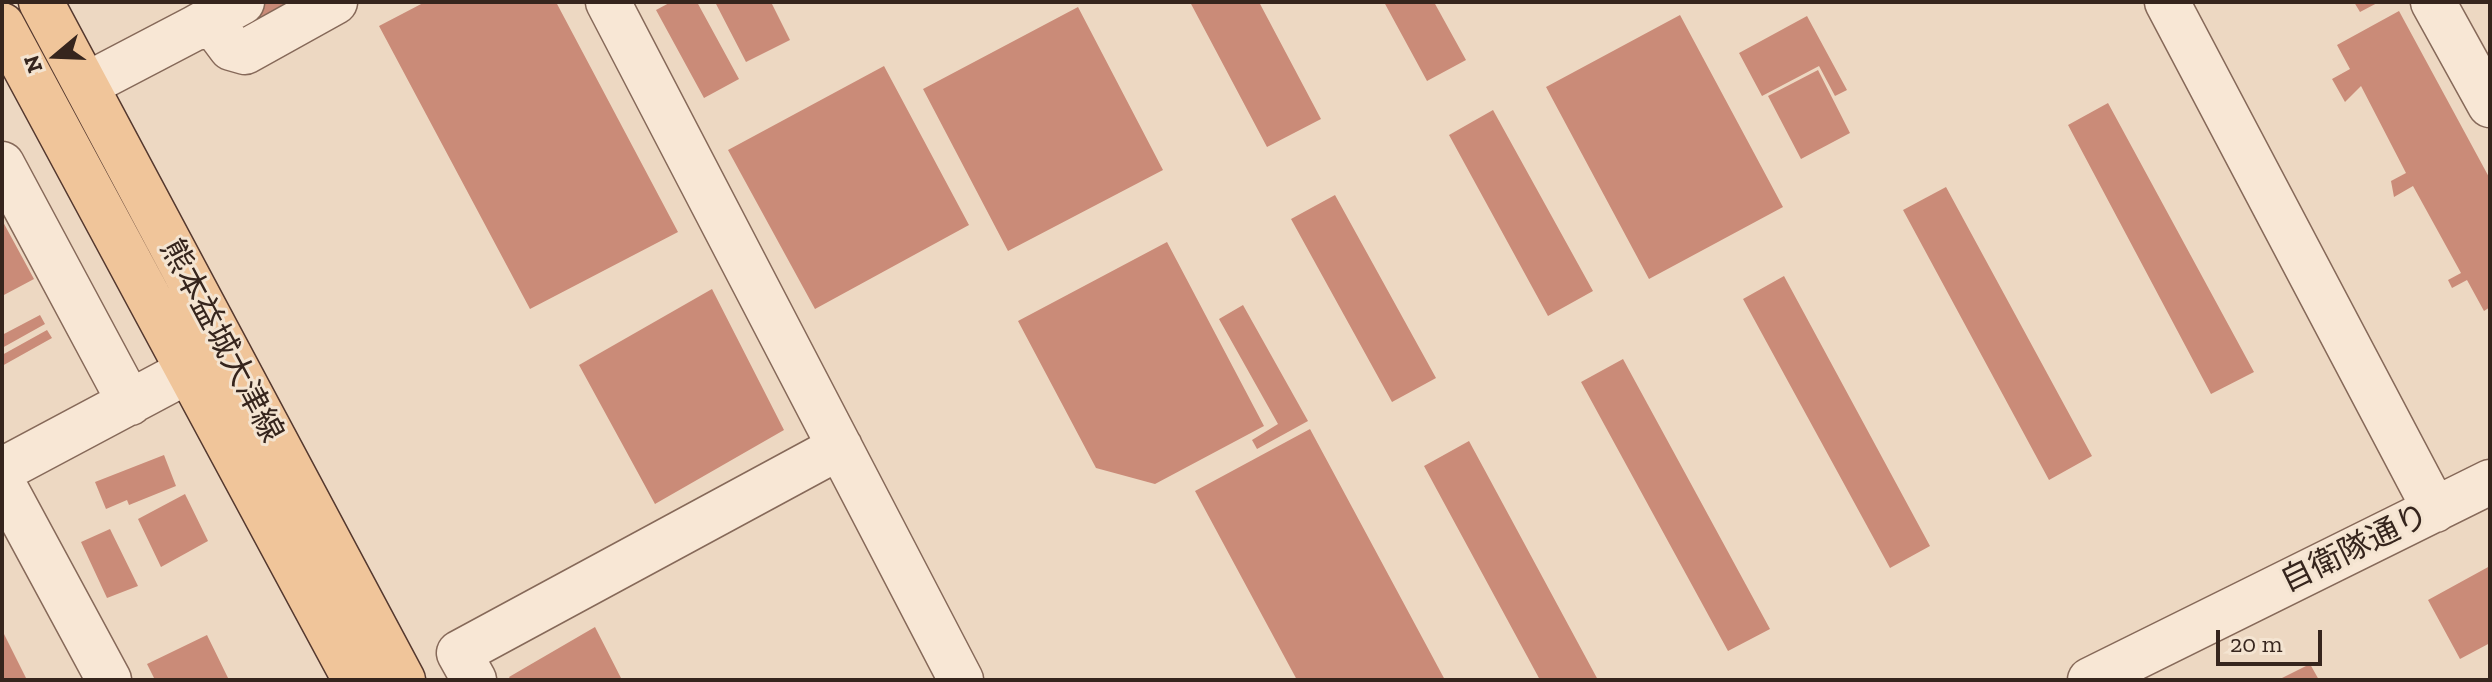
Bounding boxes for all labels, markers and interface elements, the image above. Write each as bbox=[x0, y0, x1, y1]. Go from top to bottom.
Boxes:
north arrow bbox=[16, 16, 96, 96]
text: N bbox=[17, 52, 48, 76]
street label: 熊本益城大津線 bbox=[151, 233, 291, 449]
street label: 自衛隊通り bbox=[2275, 497, 2435, 601]
scale bar bbox=[2220, 614, 2326, 664]
text: 20 m bbox=[2230, 629, 2282, 658]

